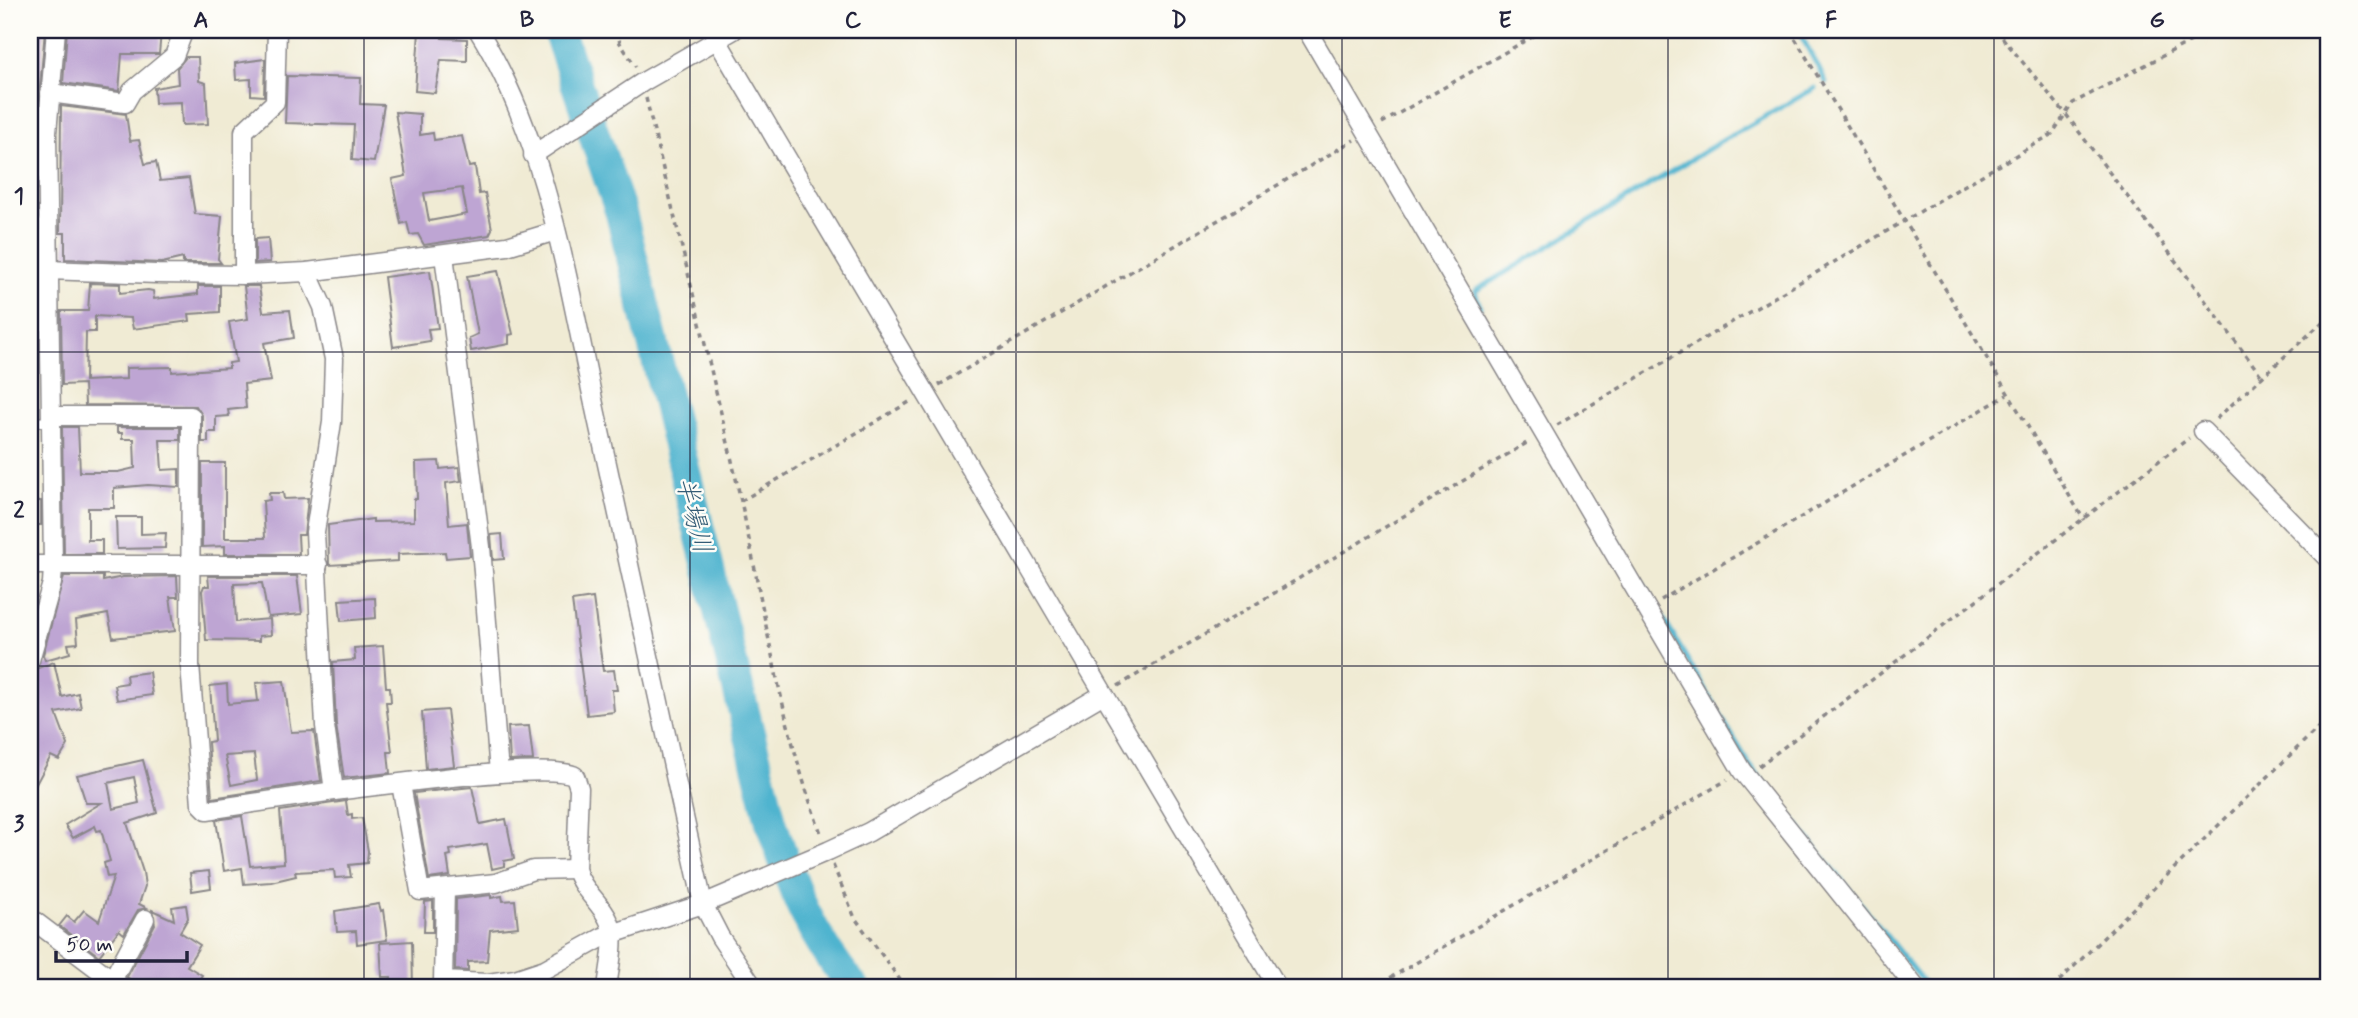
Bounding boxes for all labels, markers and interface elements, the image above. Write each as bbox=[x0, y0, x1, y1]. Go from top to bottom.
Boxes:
text: A bbox=[193, 6, 209, 36]
text: B bbox=[520, 6, 535, 36]
text: C bbox=[845, 6, 862, 36]
text: D bbox=[1171, 6, 1187, 36]
text: E bbox=[1498, 6, 1512, 36]
text: F bbox=[1825, 6, 1837, 36]
text: G bbox=[2149, 6, 2165, 36]
text: 1 bbox=[14, 182, 24, 212]
water label: 半場川 bbox=[667, 474, 719, 557]
text: 2 bbox=[13, 496, 25, 526]
text: 3 bbox=[14, 810, 25, 840]
scale bar bbox=[56, 920, 187, 964]
text: 50 m bbox=[66, 931, 113, 959]

